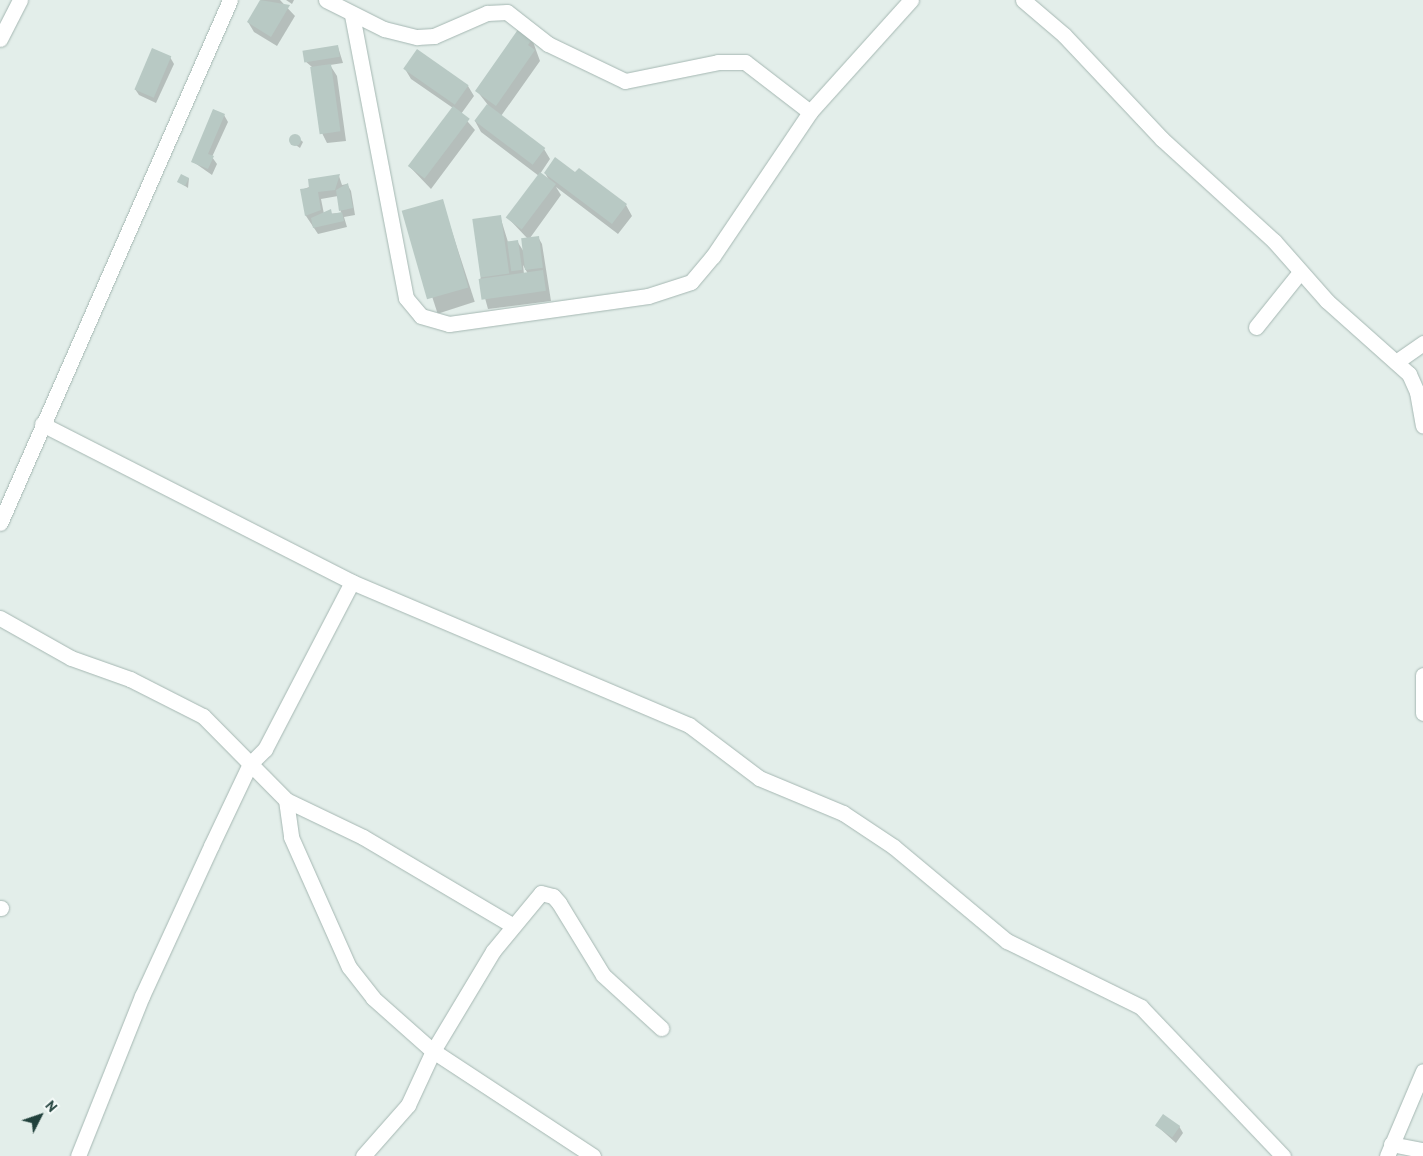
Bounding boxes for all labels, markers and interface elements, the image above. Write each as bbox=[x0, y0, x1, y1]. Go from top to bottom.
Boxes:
north arrow bbox=[15, 1091, 65, 1141]
text: N bbox=[42, 1097, 61, 1116]

